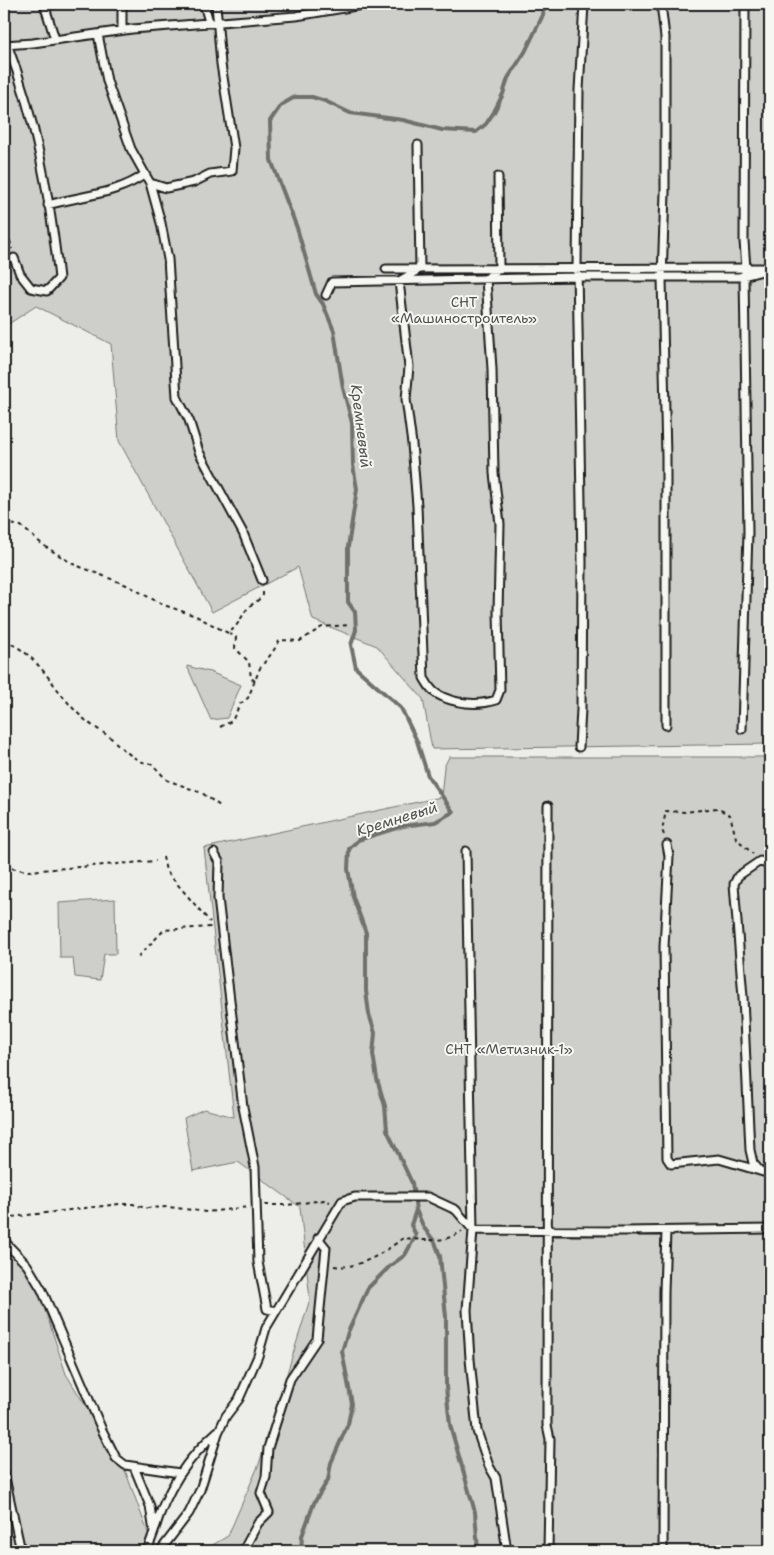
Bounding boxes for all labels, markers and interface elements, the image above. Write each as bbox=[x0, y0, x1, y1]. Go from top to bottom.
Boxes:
park label: СНТ «Машиностроитель» bbox=[391, 293, 537, 327]
water label: Кремневый bbox=[346, 383, 376, 469]
water label: Кремневый bbox=[354, 797, 440, 841]
park label: СНТ «Метизник-1» bbox=[445, 1040, 573, 1058]

